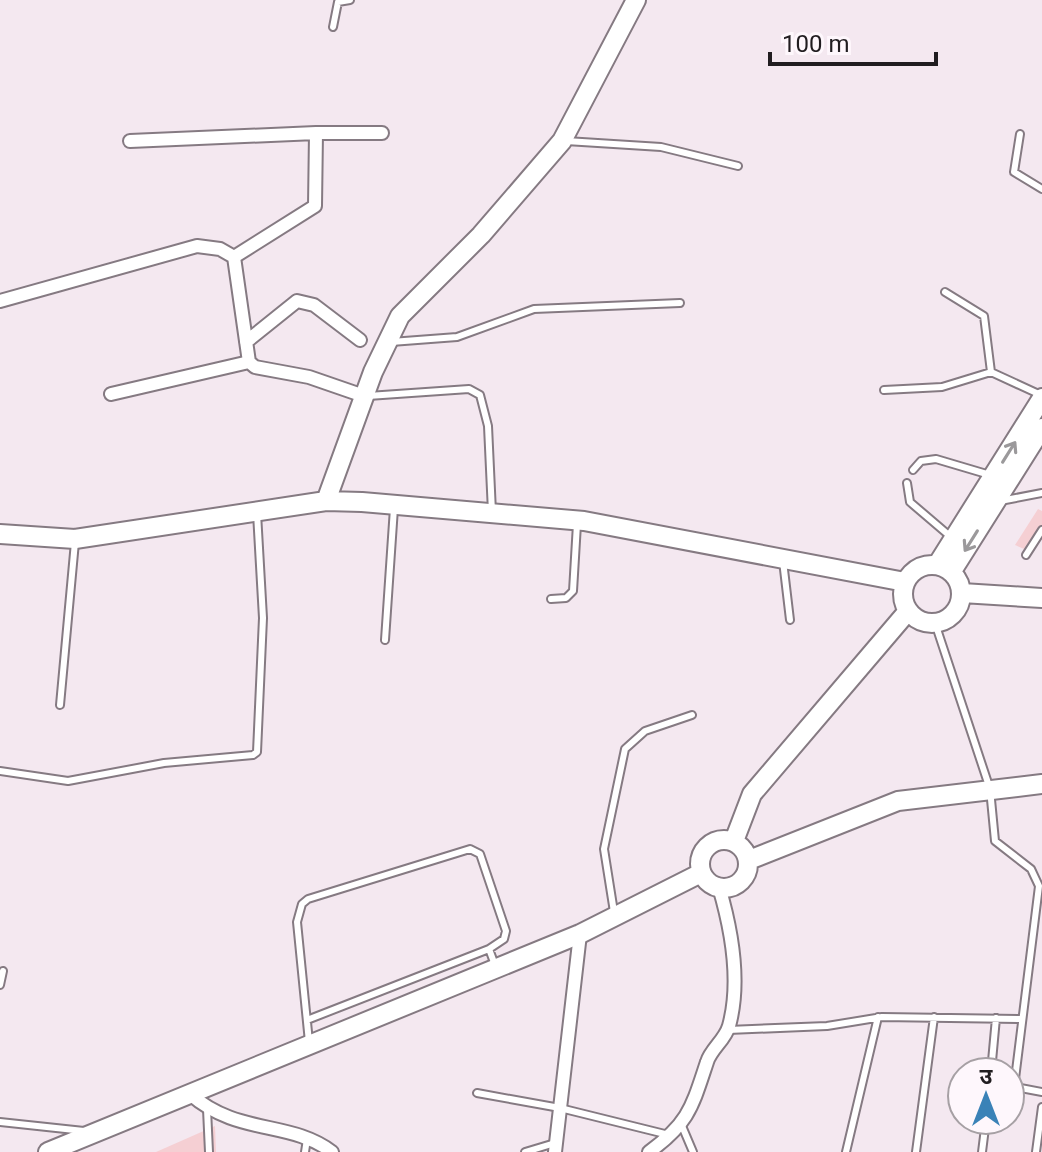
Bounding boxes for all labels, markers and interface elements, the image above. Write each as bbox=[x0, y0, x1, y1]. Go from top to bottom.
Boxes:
scale bar bbox=[770, 16, 936, 66]
text: 100 m bbox=[782, 30, 849, 58]
one-way arrow bbox=[1000, 441, 1017, 463]
one-way arrow bbox=[962, 530, 979, 552]
north arrow bbox=[946, 1056, 1026, 1136]
text: उ bbox=[980, 1064, 994, 1089]

